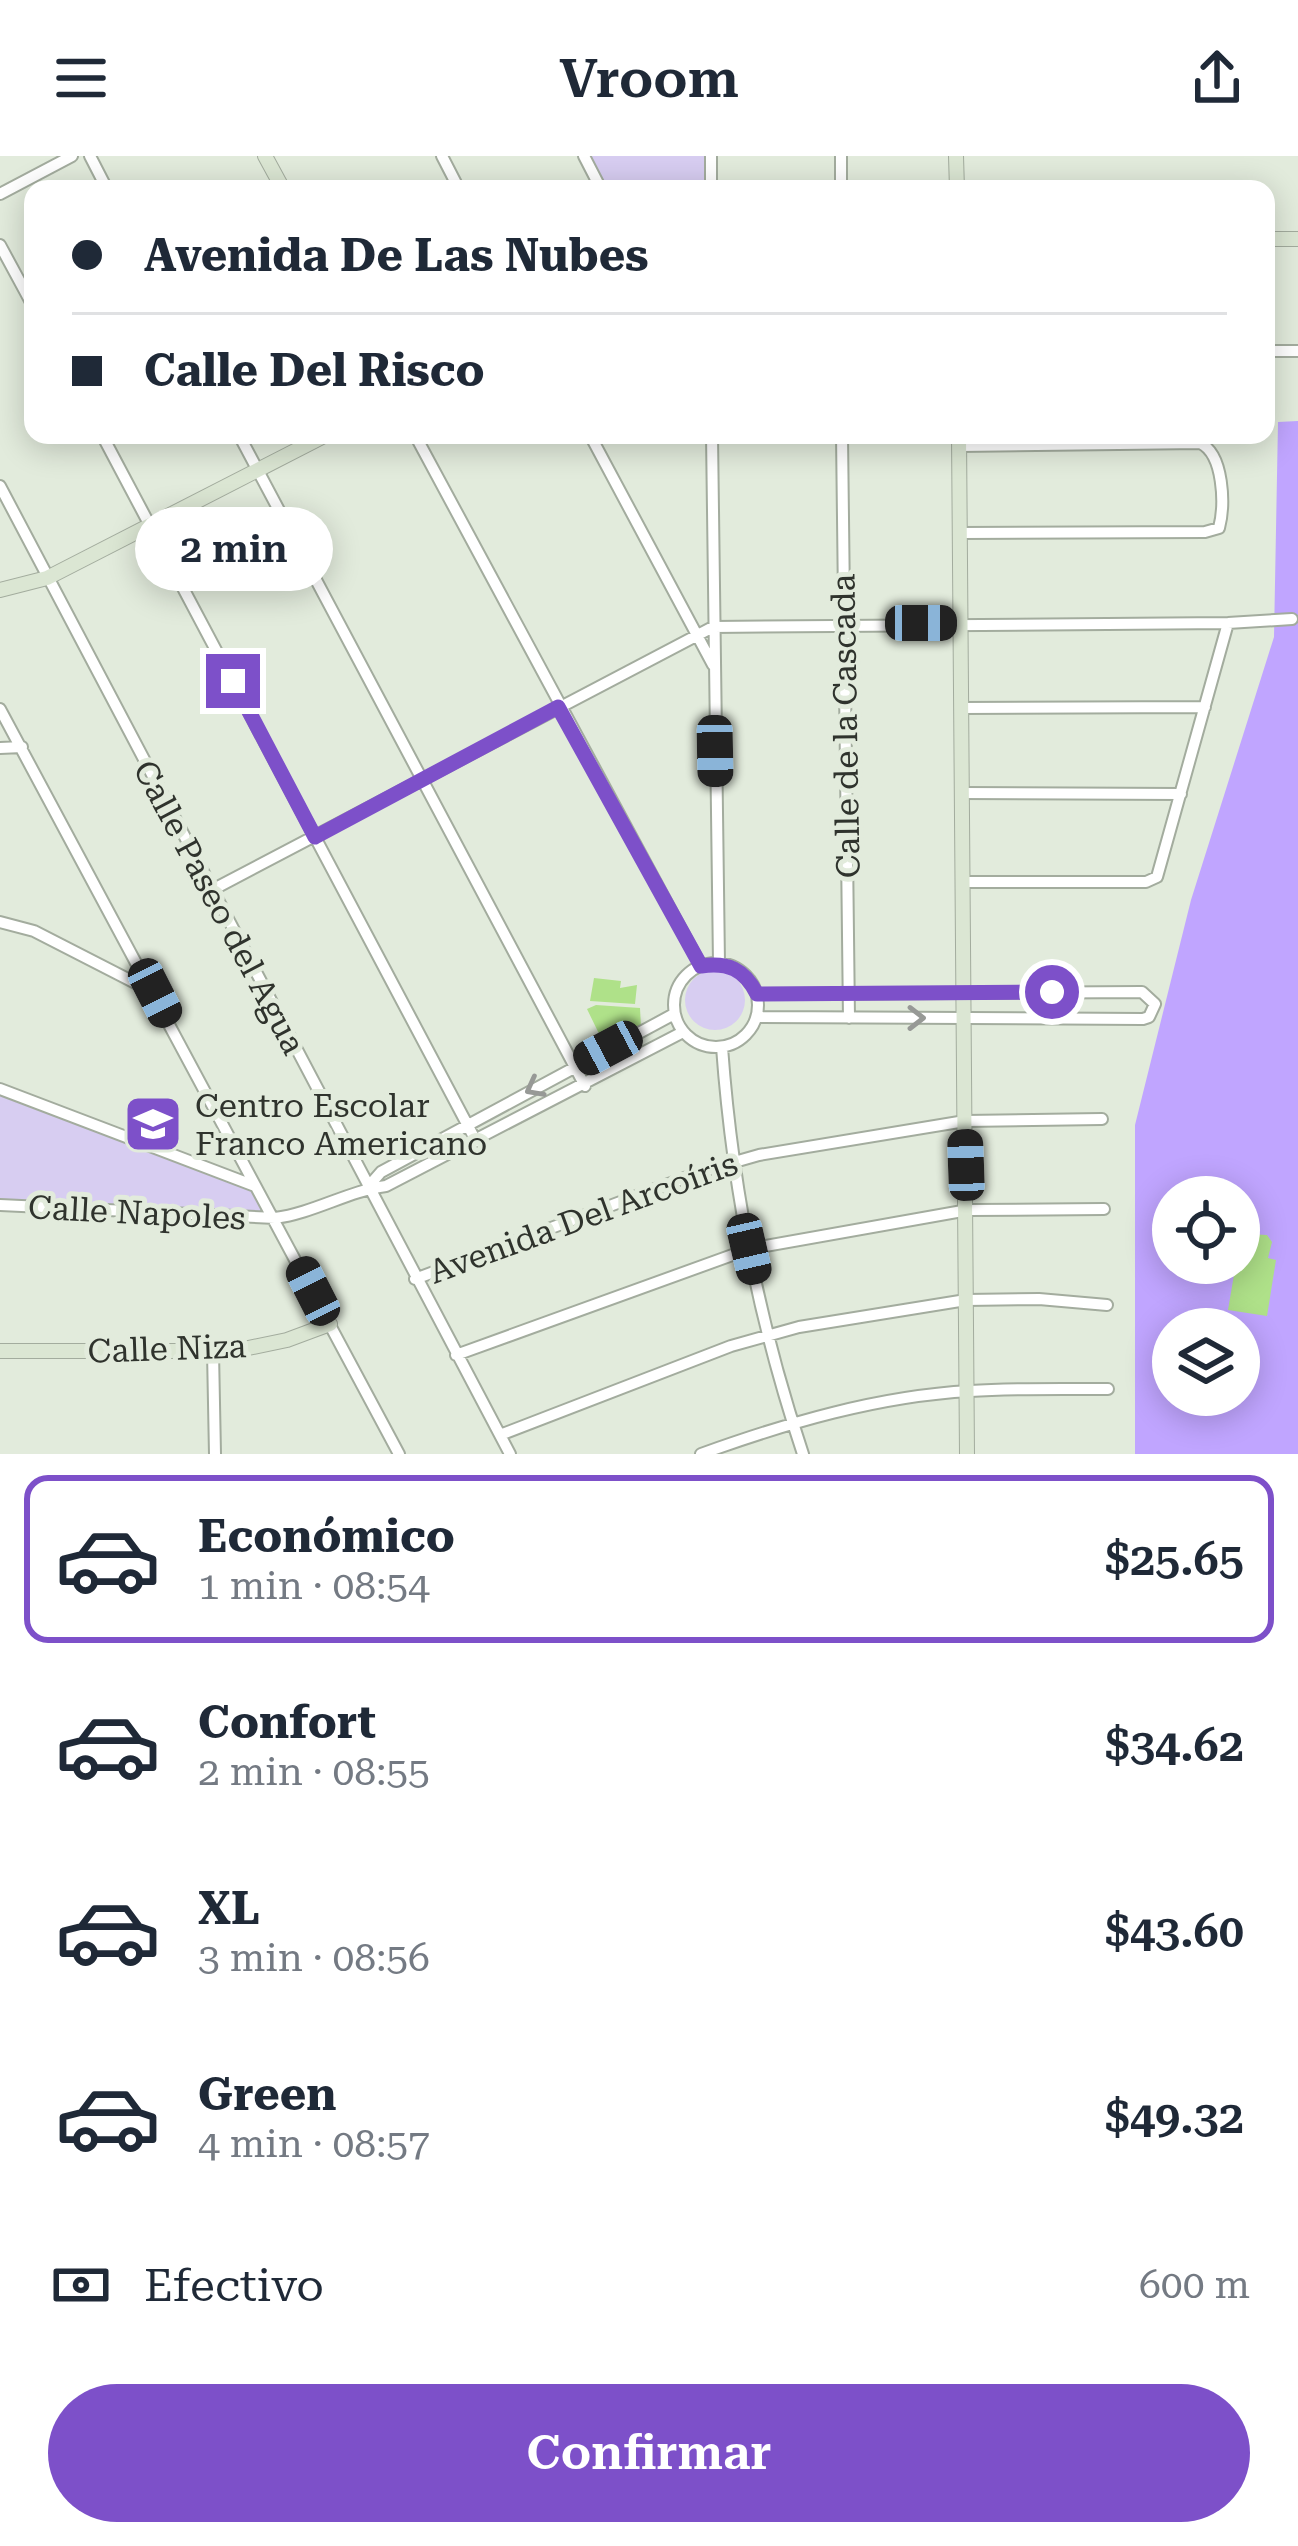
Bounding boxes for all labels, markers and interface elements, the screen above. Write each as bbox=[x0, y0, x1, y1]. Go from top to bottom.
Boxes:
icon: menu bbox=[48, 45, 114, 111]
icon: share bbox=[1184, 45, 1250, 111]
text: Vroom bbox=[559, 47, 739, 110]
text: Avenida De Las Nubes bbox=[144, 229, 648, 282]
text: Calle Del Risco bbox=[144, 344, 485, 397]
callout: 2 min bbox=[134, 507, 332, 591]
text: 2 min bbox=[180, 526, 288, 572]
street label: Calle de la Cascada bbox=[823, 573, 868, 879]
car bbox=[885, 605, 957, 641]
route end bbox=[206, 654, 260, 708]
car bbox=[696, 715, 734, 787]
street label: Calle Paseo del Agua bbox=[126, 754, 314, 1061]
car bbox=[123, 953, 187, 1033]
route start bbox=[1025, 965, 1079, 1019]
one-way arrow bbox=[908, 1005, 926, 1031]
car bbox=[568, 1015, 648, 1081]
one-way arrow bbox=[525, 1074, 546, 1097]
place label: Centro Escolar Franco Americano bbox=[195, 1086, 487, 1163]
school or university icon: Centro Escolar Franco Americano bbox=[122, 1093, 184, 1155]
car bbox=[947, 1128, 985, 1202]
street label: Avenida Del Arcoíris bbox=[424, 1144, 743, 1291]
map controls bbox=[1152, 1176, 1260, 1416]
button: locate bbox=[1152, 1176, 1260, 1284]
street label: Calle Napoles bbox=[27, 1187, 247, 1238]
car bbox=[723, 1210, 775, 1288]
car bbox=[281, 1251, 345, 1331]
button: layers bbox=[1152, 1308, 1260, 1416]
street label: Calle Niza bbox=[87, 1326, 247, 1371]
icon: car bbox=[54, 1505, 162, 1613]
text: Económico bbox=[198, 1510, 455, 1563]
text: $25.65 bbox=[1105, 1533, 1244, 1586]
text: 1 min · 08:54 bbox=[198, 1563, 430, 1609]
icon: car bbox=[54, 1691, 162, 1799]
text: Confort bbox=[198, 1696, 376, 1749]
text: $34.62 bbox=[1105, 1719, 1244, 1772]
text: 2 min · 08:55 bbox=[198, 1749, 430, 1795]
icon: car bbox=[54, 1877, 162, 1985]
text: XL bbox=[198, 1882, 260, 1935]
text: $43.60 bbox=[1105, 1905, 1244, 1958]
text: 3 min · 08:56 bbox=[198, 1935, 430, 1981]
icon: car bbox=[54, 2063, 162, 2171]
text: Green bbox=[198, 2068, 336, 2121]
text: $49.32 bbox=[1105, 2091, 1244, 2144]
text: 4 min · 08:57 bbox=[198, 2121, 430, 2167]
icon: cash bbox=[48, 2252, 114, 2318]
text: Efectivo bbox=[144, 2259, 324, 2312]
text: 600 m bbox=[1139, 2262, 1250, 2308]
button: Confirmar bbox=[48, 2384, 1250, 2522]

